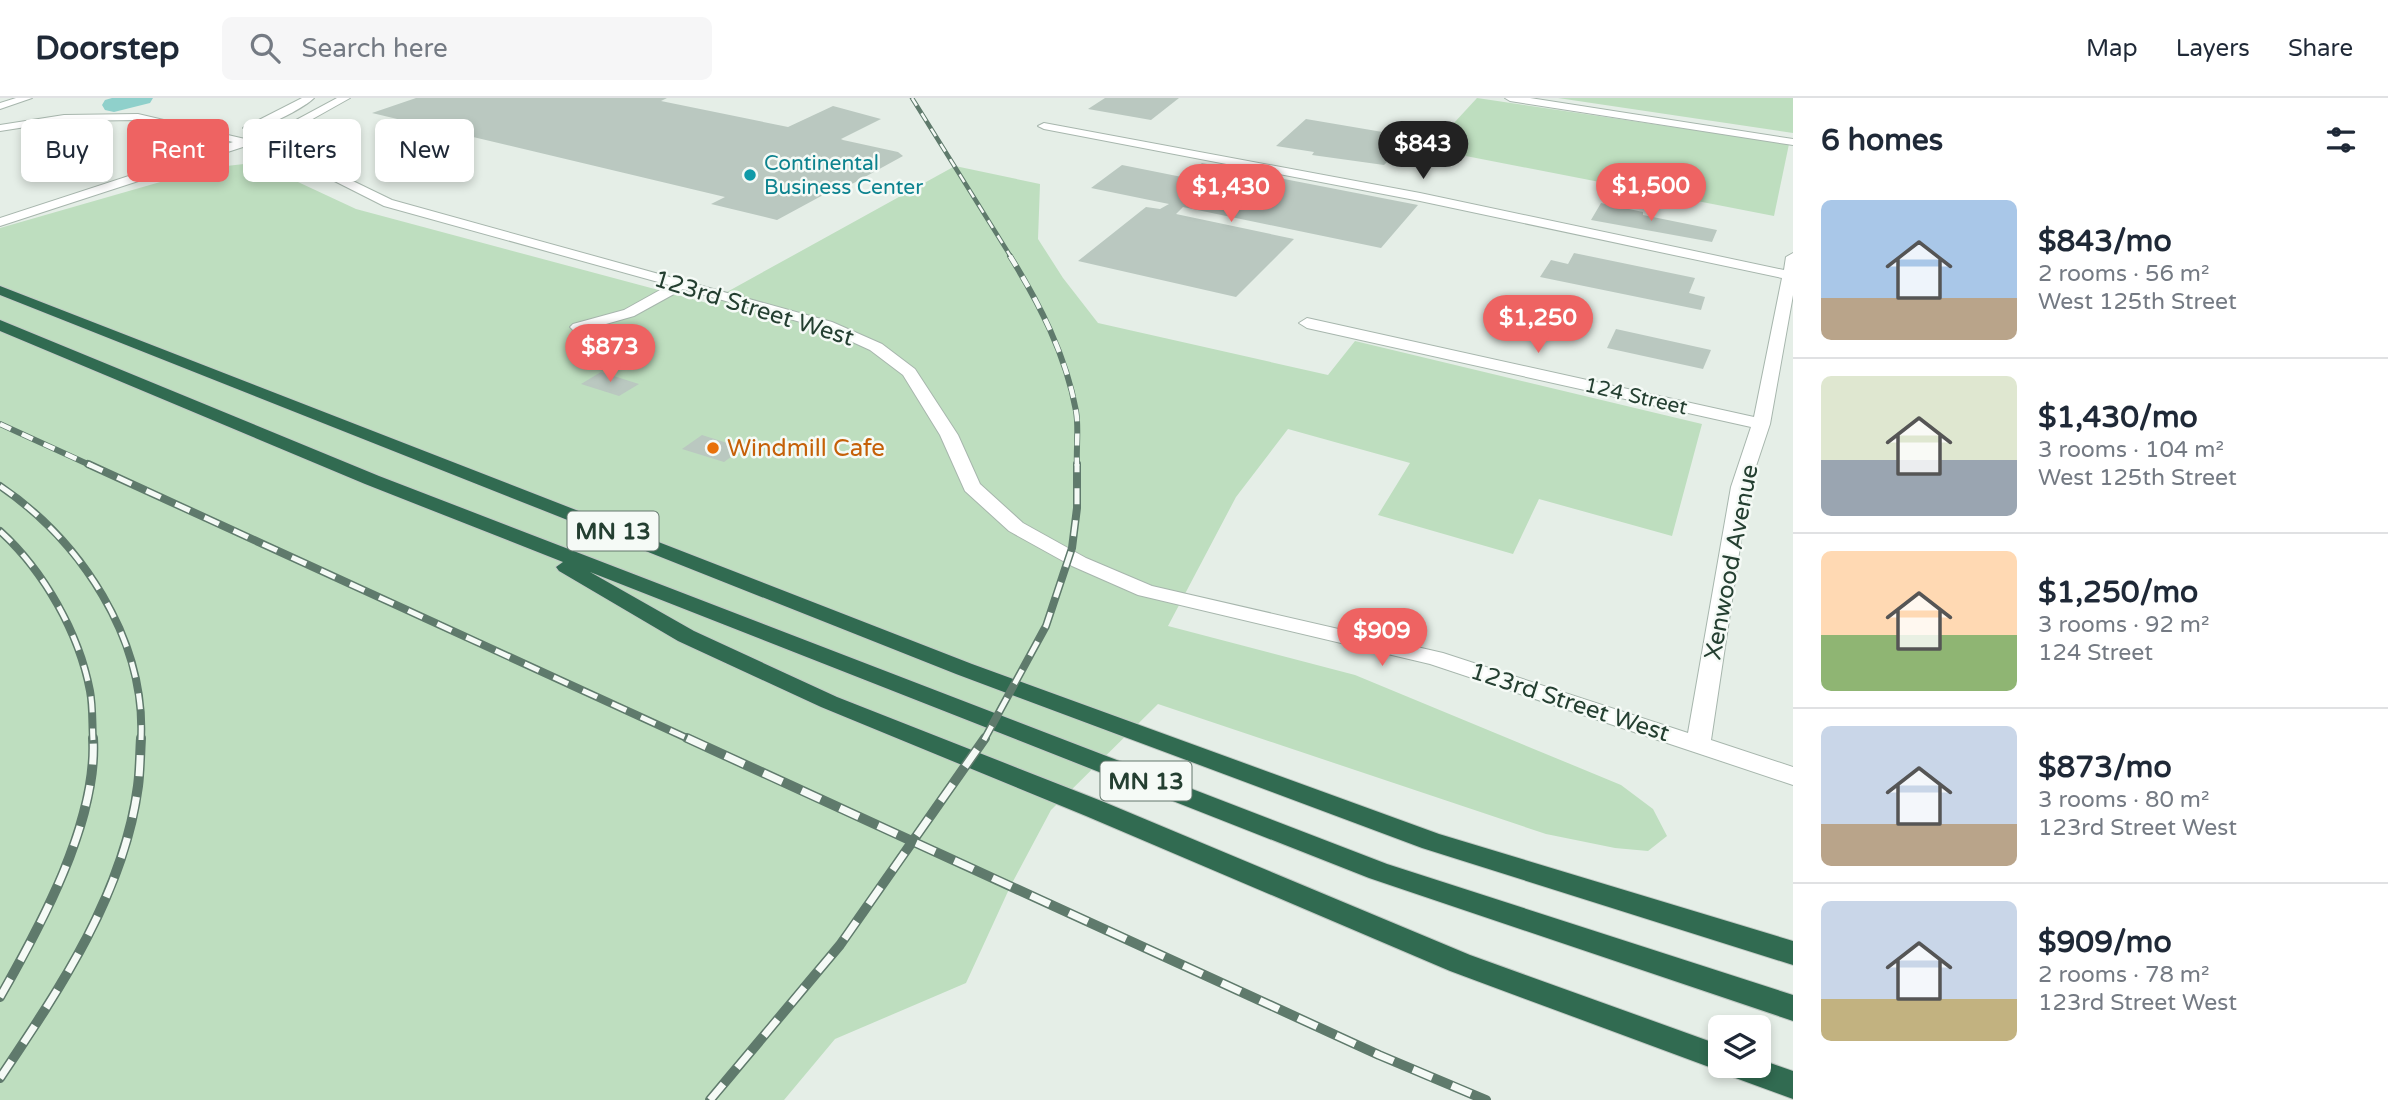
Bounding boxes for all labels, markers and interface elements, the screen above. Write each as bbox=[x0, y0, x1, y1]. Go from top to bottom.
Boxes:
search box bbox=[222, 17, 712, 80]
text: Doorstep bbox=[35, 29, 180, 68]
icon: search bbox=[246, 29, 284, 67]
text: Search here bbox=[302, 33, 448, 64]
text: Map bbox=[2086, 34, 2138, 63]
text: Layers bbox=[2176, 34, 2250, 63]
text: Share bbox=[2288, 34, 2353, 63]
chip: Buy bbox=[21, 119, 113, 182]
chip: Rent bbox=[127, 119, 229, 182]
chip: Filters bbox=[243, 119, 361, 182]
chip: New bbox=[375, 119, 474, 182]
icon: filters bbox=[2322, 121, 2360, 159]
pin: $843 bbox=[1382, 122, 1464, 181]
text: 6 homes bbox=[1821, 122, 1943, 159]
text: $843 bbox=[1394, 130, 1452, 158]
place label: Continental Business Center bbox=[764, 151, 923, 200]
pin: $1,430 bbox=[1174, 164, 1288, 224]
pin: $1,500 bbox=[1594, 164, 1708, 223]
marker: Continental Business Center bbox=[742, 167, 758, 183]
text: $1,500 bbox=[1612, 172, 1690, 200]
text: $1,430 bbox=[1192, 173, 1270, 201]
text: $843/mo bbox=[2038, 223, 2172, 260]
icon: home bbox=[1877, 228, 1961, 312]
text: 2 rooms · 56 m² bbox=[2038, 260, 2209, 288]
street label: 123rd Street West bbox=[650, 264, 857, 353]
text: West 125th Street bbox=[2038, 288, 2237, 316]
pin: $1,250 bbox=[1481, 296, 1595, 355]
text: $1,250 bbox=[1499, 304, 1577, 332]
pin: $873 bbox=[569, 324, 651, 384]
text: $873 bbox=[581, 333, 639, 361]
street label: 124 Street bbox=[1582, 372, 1690, 420]
text: $1,430/mo bbox=[2038, 399, 2198, 436]
icon: home bbox=[1877, 404, 1961, 488]
place label: Windmill Cafe bbox=[727, 434, 885, 463]
text: 3 rooms · 104 m² bbox=[2038, 436, 2224, 464]
marker: Windmill Cafe bbox=[705, 440, 721, 456]
street label: Xenwood Avenue bbox=[1698, 462, 1765, 662]
text: West 125th Street bbox=[2038, 464, 2237, 492]
road number: MN 13 bbox=[568, 512, 658, 550]
text: $1,250/mo bbox=[2038, 574, 2198, 611]
icon: home bbox=[1877, 579, 1961, 663]
pin: $909 bbox=[1341, 608, 1423, 668]
text: 3 rooms · 92 m² bbox=[2038, 611, 2209, 639]
text: $909 bbox=[1353, 617, 1411, 645]
text: 124 Street bbox=[2038, 639, 2153, 667]
street label: 123rd Street West bbox=[1467, 657, 1673, 748]
text: $873/mo bbox=[2038, 749, 2172, 786]
icon: home bbox=[1877, 754, 1961, 838]
road number: MN 13 bbox=[1100, 762, 1192, 800]
text: 3 rooms · 80 m² bbox=[2038, 786, 2209, 814]
text: 123rd Street West bbox=[2038, 814, 2237, 842]
text: $909/mo bbox=[2038, 924, 2172, 961]
icon: home bbox=[1877, 929, 1961, 1013]
text: 2 rooms · 78 m² bbox=[2038, 961, 2209, 989]
text: 123rd Street West bbox=[2038, 989, 2237, 1017]
map controls bbox=[1708, 1015, 1771, 1078]
button: layers bbox=[1708, 1015, 1771, 1078]

